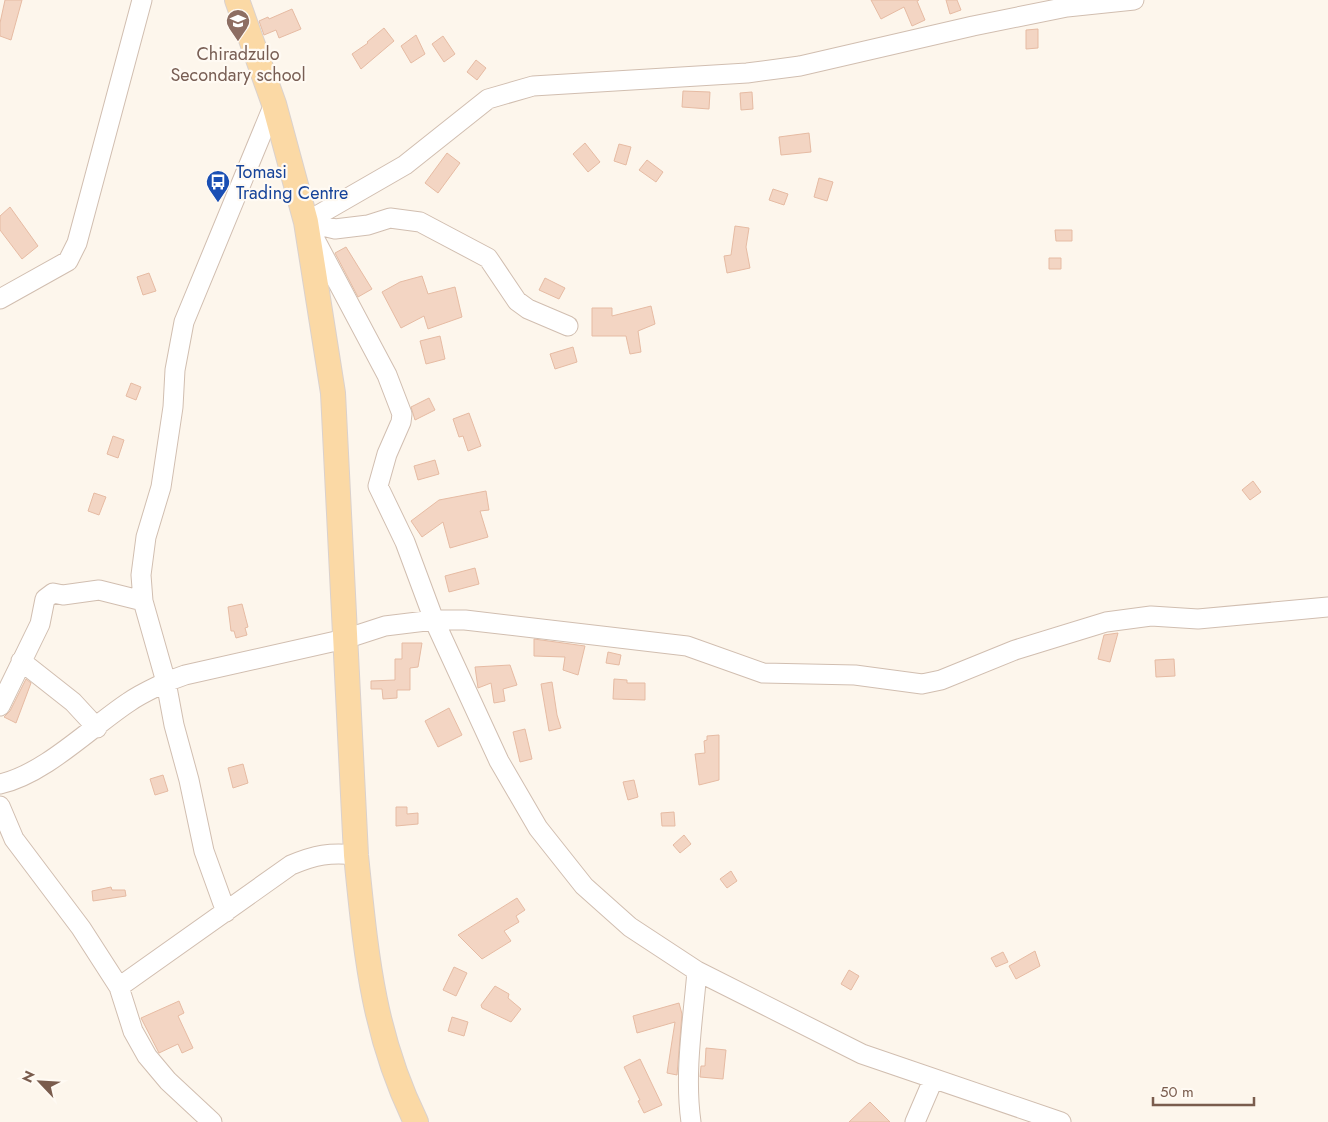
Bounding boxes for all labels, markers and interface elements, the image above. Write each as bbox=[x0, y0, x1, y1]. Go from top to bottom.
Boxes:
school or university icon: Chiradzulo Secondary school bbox=[225, 8, 251, 42]
place label: Chiradzulo Secondary school bbox=[170, 41, 306, 88]
place label: Tomasi Trading Centre bbox=[236, 159, 348, 206]
bus stop icon: Tomasi Trading Centre bbox=[205, 169, 231, 203]
north arrow bbox=[15, 1057, 65, 1107]
text: N bbox=[17, 1067, 40, 1086]
scale bar bbox=[1153, 1074, 1254, 1106]
text: 50 m bbox=[1160, 1081, 1194, 1103]

